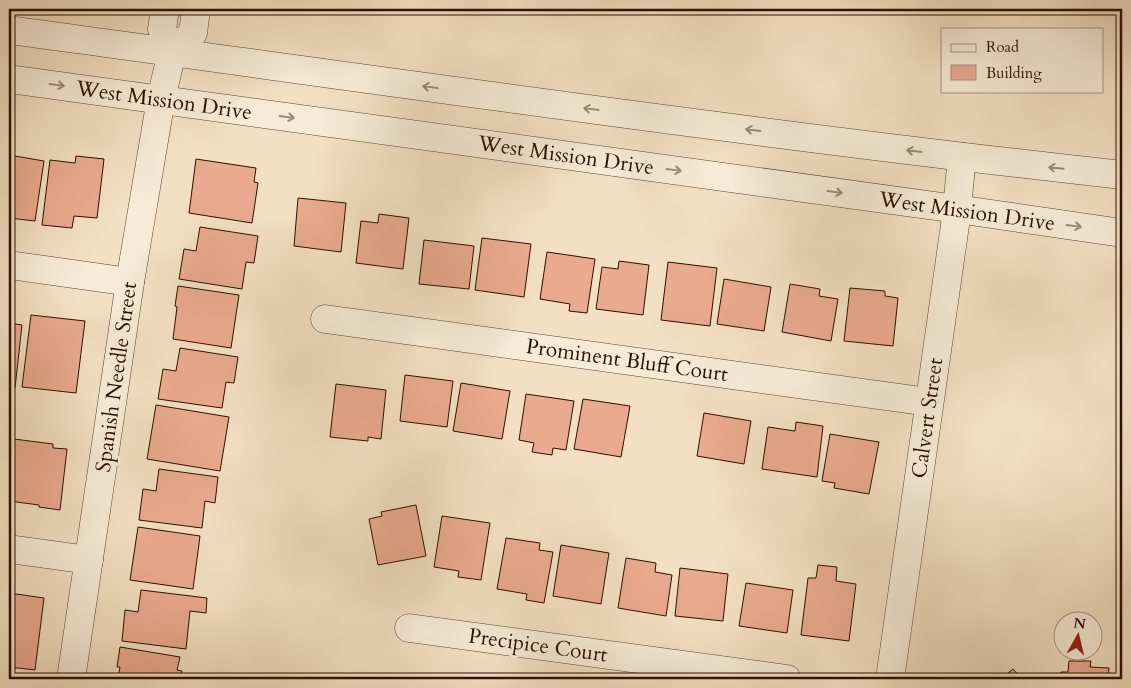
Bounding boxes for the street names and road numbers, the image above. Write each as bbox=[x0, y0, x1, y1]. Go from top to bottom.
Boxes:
street label: West Mission Drive bbox=[73, 74, 254, 127]
street label: West Mission Drive bbox=[475, 129, 656, 182]
street label: West Mission Drive bbox=[876, 185, 1057, 238]
street label: Spanish Needle Street bbox=[89, 280, 144, 474]
street label: Prominent Bluff Court bbox=[524, 332, 730, 389]
street label: Calvert Street bbox=[905, 356, 950, 480]
street label: Precipice Court bbox=[467, 621, 610, 670]

